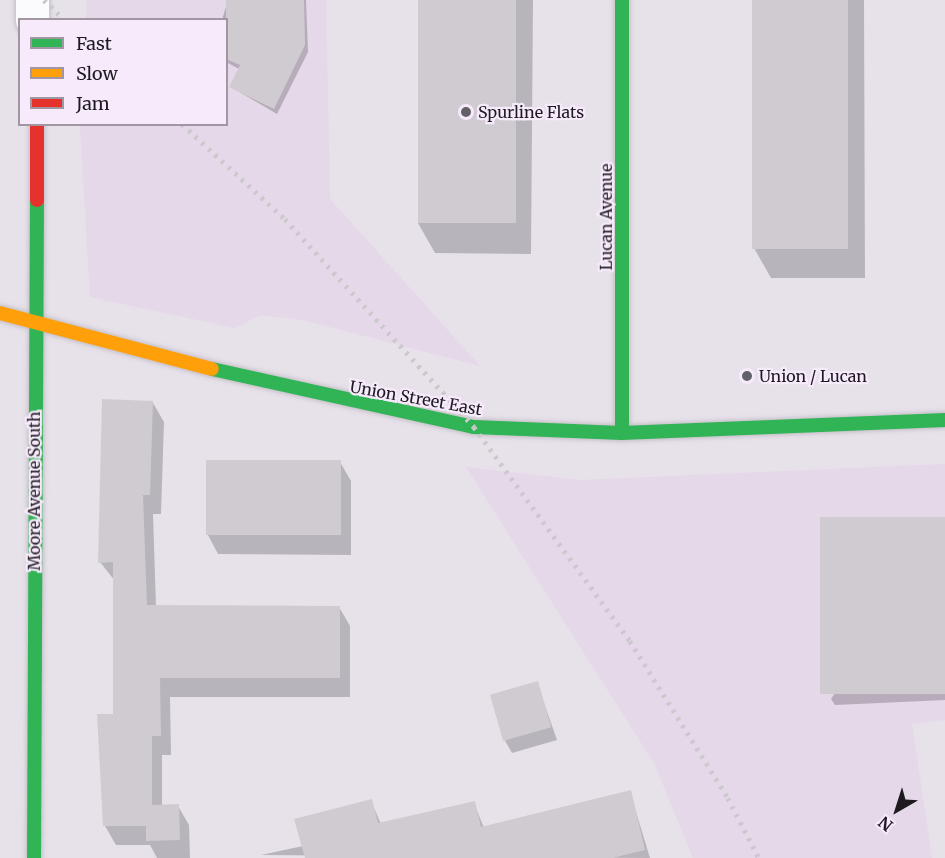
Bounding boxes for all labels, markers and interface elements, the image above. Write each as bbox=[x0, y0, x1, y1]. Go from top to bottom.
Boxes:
legend bbox=[18, 18, 228, 126]
text: Fast bbox=[76, 32, 112, 55]
text: Slow bbox=[76, 62, 118, 85]
text: Jam bbox=[76, 92, 110, 115]
place label: Spurline Flats bbox=[478, 102, 584, 122]
marker: Spurline Flats bbox=[459, 105, 473, 119]
street label: Lucan Avenue bbox=[596, 164, 616, 270]
place label: Union / Lucan bbox=[759, 366, 867, 386]
marker: Union / Lucan bbox=[740, 369, 754, 383]
street label: Union Street East bbox=[348, 377, 484, 419]
street label: Moore Avenue South bbox=[24, 411, 44, 571]
north arrow bbox=[867, 780, 927, 840]
text: N bbox=[874, 812, 897, 836]

